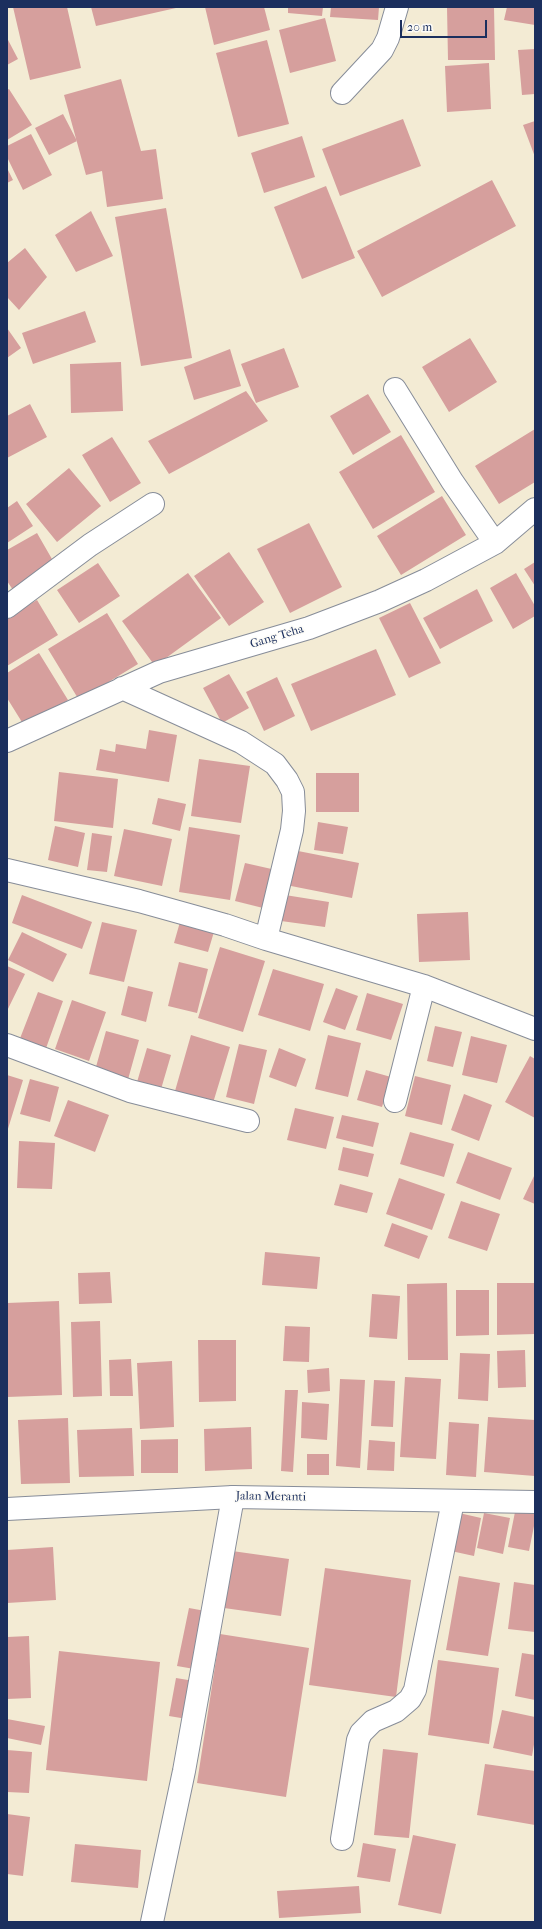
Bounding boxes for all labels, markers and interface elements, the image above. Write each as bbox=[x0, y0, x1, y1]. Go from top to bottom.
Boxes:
scale bar bbox=[402, 12, 489, 38]
text: 20 m bbox=[407, 20, 432, 34]
street label: Gang Teha bbox=[248, 622, 306, 652]
street label: Jalan Meranti bbox=[236, 1489, 306, 1505]

